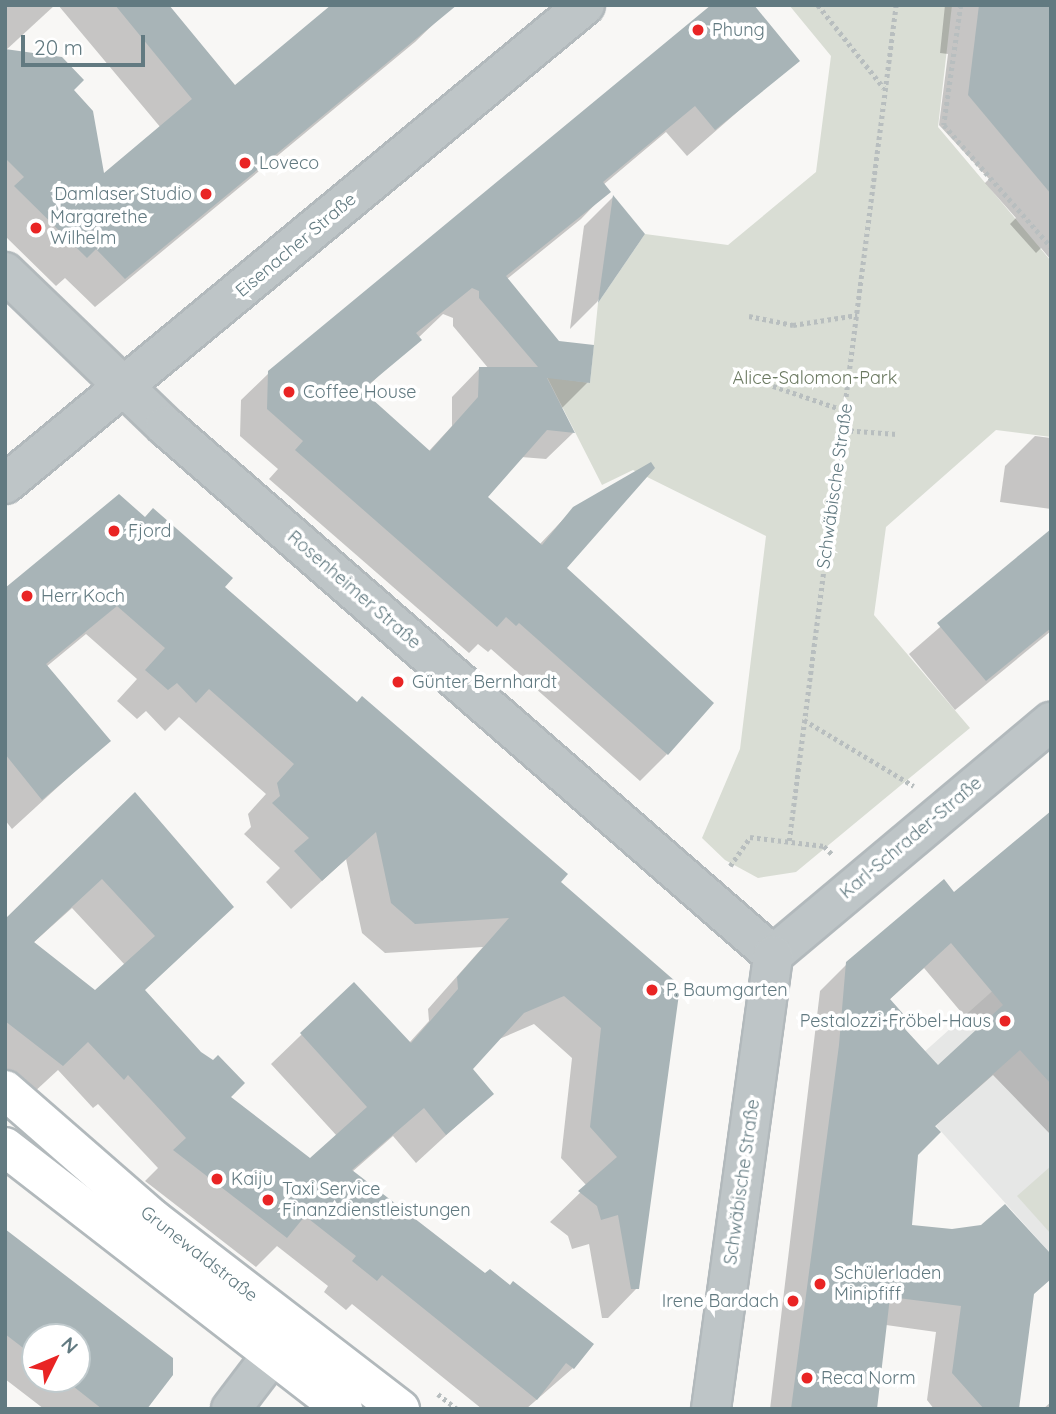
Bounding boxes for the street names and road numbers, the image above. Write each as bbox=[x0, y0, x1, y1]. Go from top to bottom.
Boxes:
street label: Eisenacher Straße bbox=[231, 188, 361, 302]
street label: Schwäbische Straße bbox=[813, 402, 857, 570]
street label: Rosenheimer Straße bbox=[283, 526, 425, 654]
street label: Karl-Schrader-Straße bbox=[836, 772, 986, 904]
street label: Schwäbische Straße bbox=[720, 1098, 764, 1266]
street label: Grunewaldstraße bbox=[136, 1202, 262, 1306]

